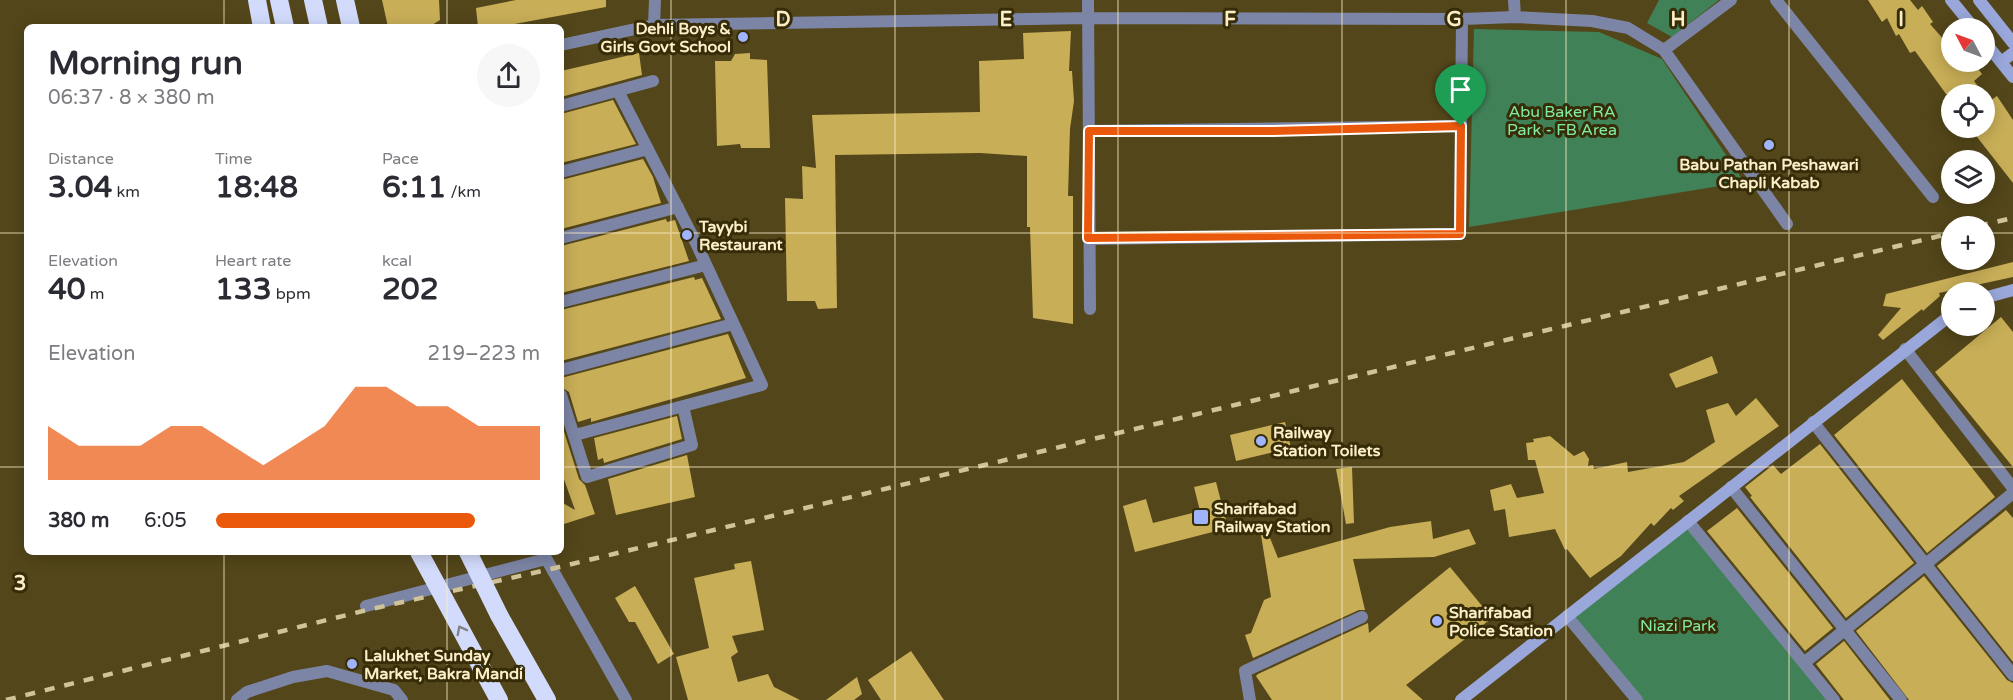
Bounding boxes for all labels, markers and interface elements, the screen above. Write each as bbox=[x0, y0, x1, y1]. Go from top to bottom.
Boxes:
text: D bbox=[775, 8, 791, 32]
text: E bbox=[1000, 8, 1013, 32]
text: F bbox=[1224, 8, 1236, 32]
text: G bbox=[1446, 8, 1462, 32]
text: H bbox=[1670, 8, 1686, 32]
text: I bbox=[1898, 8, 1904, 32]
north arrow bbox=[1941, 18, 1995, 72]
map controls bbox=[1941, 18, 1995, 336]
place label: Dehli Boys & Girls Govt School bbox=[601, 19, 731, 57]
marker: Dehli Boys & Girls Govt School bbox=[736, 30, 750, 44]
text: Morning run bbox=[48, 44, 243, 83]
button: share bbox=[477, 44, 540, 107]
pin bbox=[1435, 64, 1486, 126]
icon: arrive bbox=[1444, 73, 1477, 106]
button: locate bbox=[1941, 84, 1995, 138]
text: 06:37 · 8 × 380 m bbox=[48, 86, 215, 110]
park label: Abu Baker RA Park - FB Area bbox=[1507, 102, 1617, 140]
marker: Babu Pathan Peshawari Chapli Kabab bbox=[1762, 138, 1776, 152]
text: Distance bbox=[48, 149, 114, 169]
text: Time bbox=[215, 149, 252, 169]
text: Pace bbox=[382, 149, 419, 169]
button: layers bbox=[1941, 150, 1995, 204]
place label: Babu Pathan Peshawari Chapli Kabab bbox=[1679, 155, 1859, 193]
text: 3.04 bbox=[48, 169, 112, 206]
text: 18:48 bbox=[215, 169, 298, 206]
text: 6:11 bbox=[382, 169, 446, 206]
text: km bbox=[112, 182, 140, 202]
text: /km bbox=[446, 182, 481, 202]
button: + bbox=[1941, 216, 1995, 270]
place label: Tayybi Restaurant bbox=[698, 217, 784, 255]
marker: Tayybi Restaurant bbox=[680, 228, 694, 242]
text: Elevation bbox=[48, 251, 118, 271]
text: Heart rate bbox=[215, 251, 291, 271]
text: kcal bbox=[382, 251, 412, 271]
text: 40 bbox=[48, 271, 86, 308]
text: 133 bbox=[215, 271, 272, 308]
text: 202 bbox=[382, 271, 439, 308]
button: − bbox=[1941, 282, 1995, 336]
text: m bbox=[86, 284, 105, 304]
text: bpm bbox=[272, 284, 311, 304]
text: Elevation bbox=[48, 342, 135, 366]
text: 219–223 m bbox=[427, 342, 540, 366]
place label: Railway Station Toilets bbox=[1273, 423, 1381, 461]
marker: Railway Station Toilets bbox=[1254, 434, 1268, 448]
place label: Sharifabad Railway Station bbox=[1214, 499, 1331, 537]
marker: Sharifabad Railway Station bbox=[1192, 508, 1210, 526]
text: 380 m bbox=[48, 509, 109, 533]
text: 6:05 bbox=[144, 509, 187, 533]
text: 3 bbox=[14, 572, 26, 596]
place label: Sharifabad Police Station bbox=[1449, 603, 1553, 641]
marker: Sharifabad Police Station bbox=[1430, 614, 1444, 628]
park label: Niazi Park bbox=[1640, 616, 1716, 636]
one-way arrow bbox=[457, 626, 468, 636]
place label: Lalukhet Sunday Market, Bakra Mandi bbox=[364, 646, 523, 684]
marker: Lalukhet Sunday Market, Bakra Mandi bbox=[345, 657, 359, 671]

